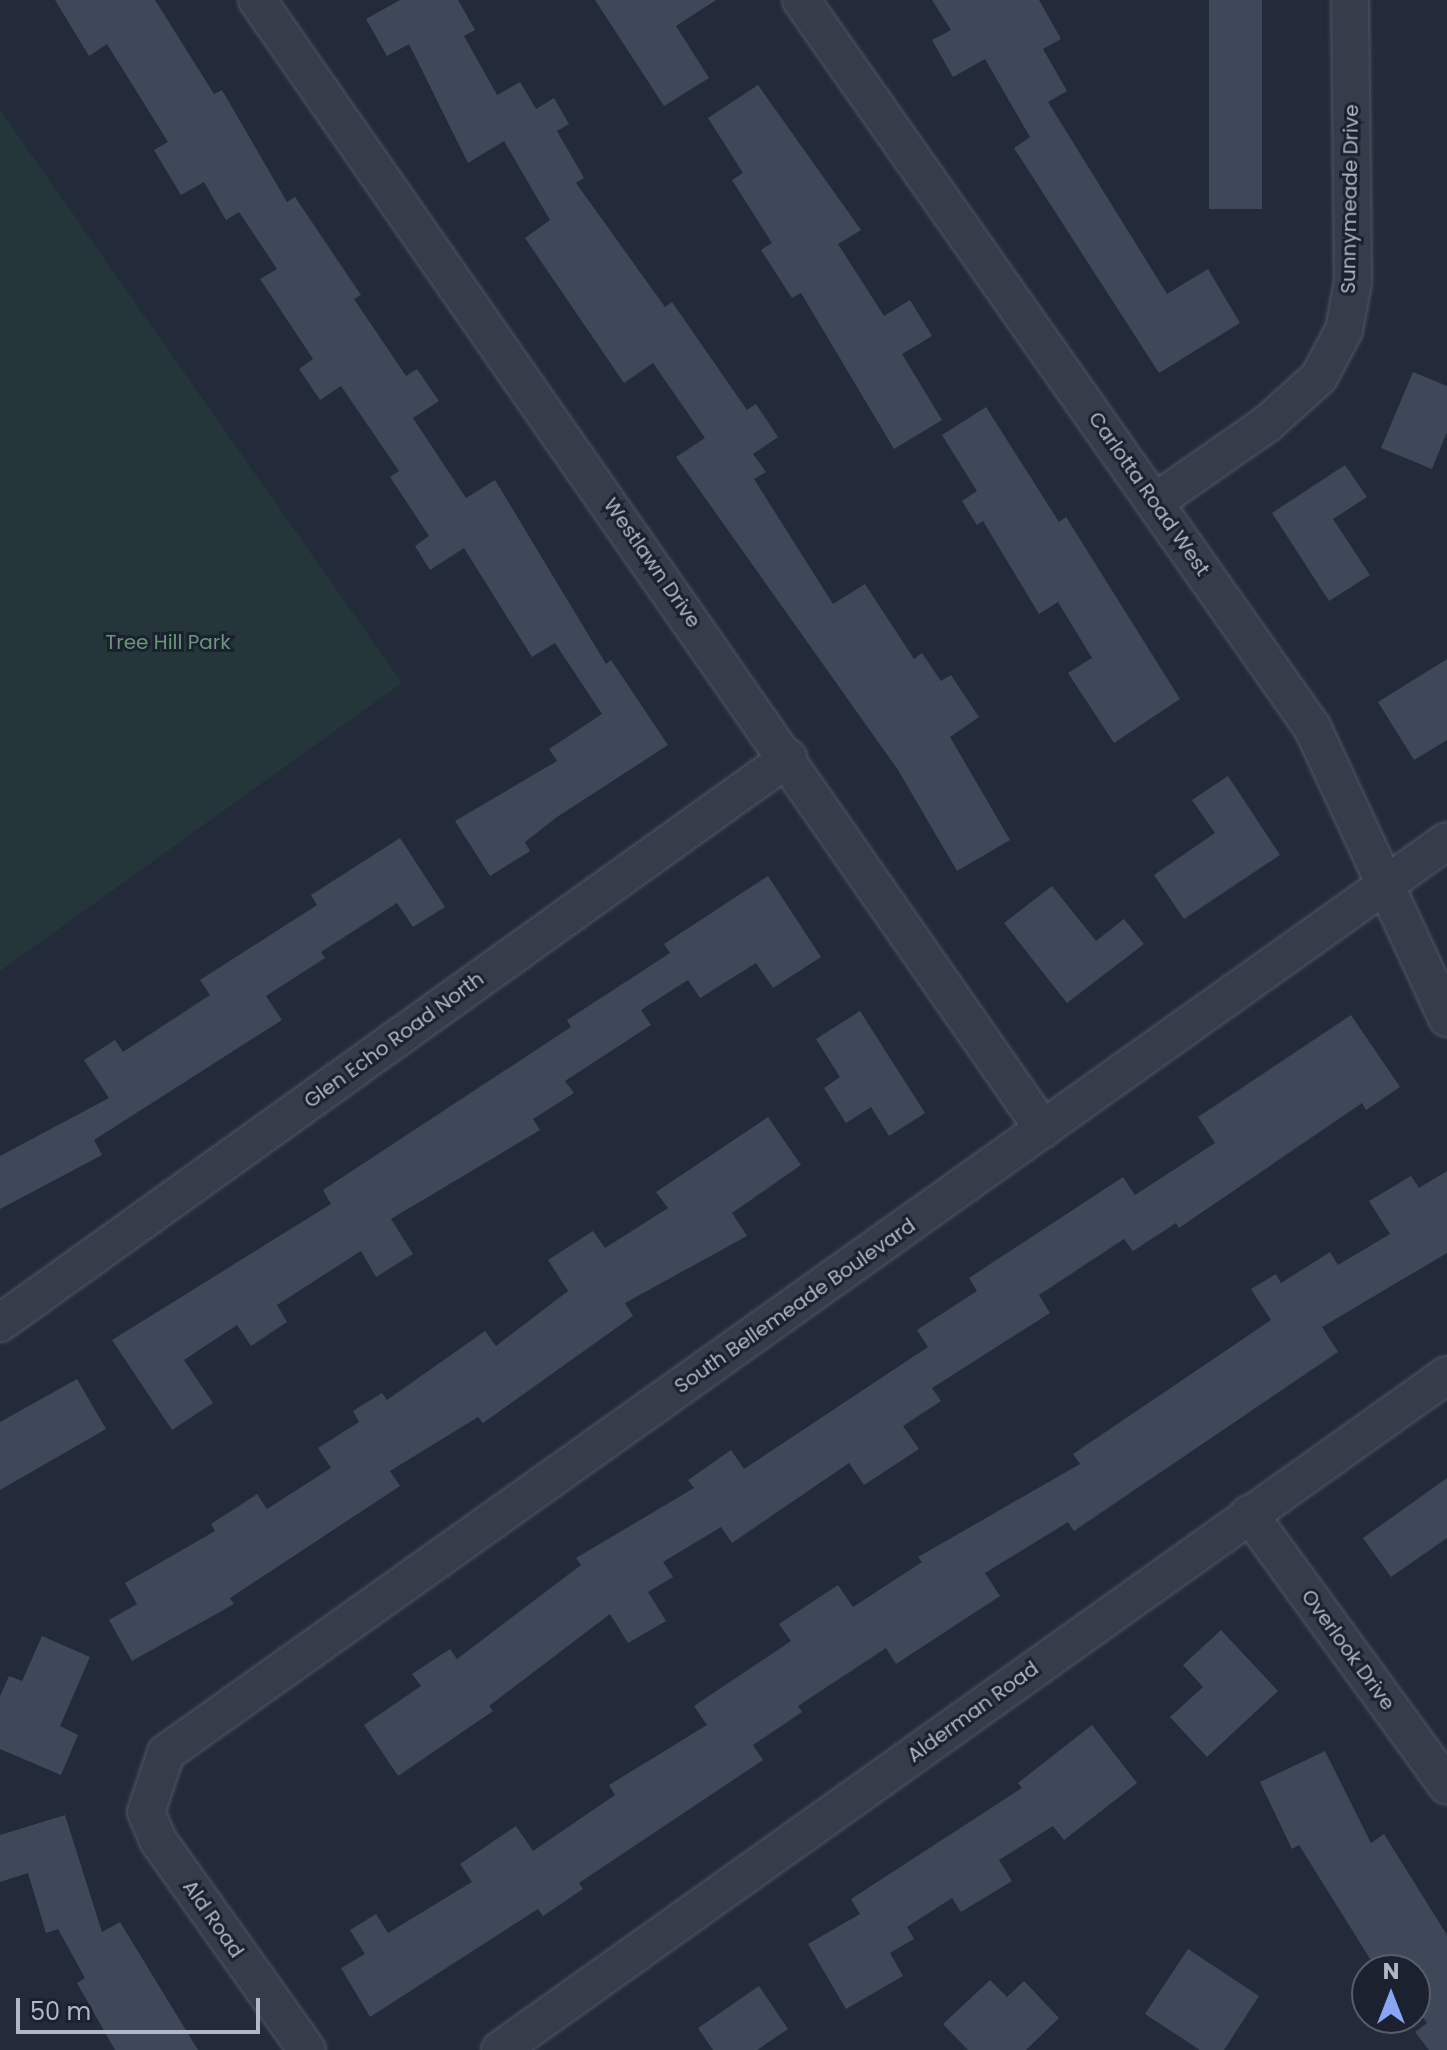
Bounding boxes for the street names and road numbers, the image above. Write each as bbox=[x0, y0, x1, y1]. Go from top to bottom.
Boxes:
street label: Sunnymeade Drive bbox=[1336, 104, 1364, 294]
street label: Carlotta Road West bbox=[1083, 407, 1215, 581]
street label: Westlawn Drive bbox=[598, 494, 706, 632]
street label: Glen Echo Road North bbox=[300, 967, 488, 1113]
street label: South Bellemeade Boulevard bbox=[670, 1213, 920, 1399]
street label: Overlook Drive bbox=[1296, 1585, 1400, 1715]
street label: Alderman Road bbox=[903, 1656, 1043, 1768]
street label: Ald Road bbox=[178, 1876, 248, 1962]

